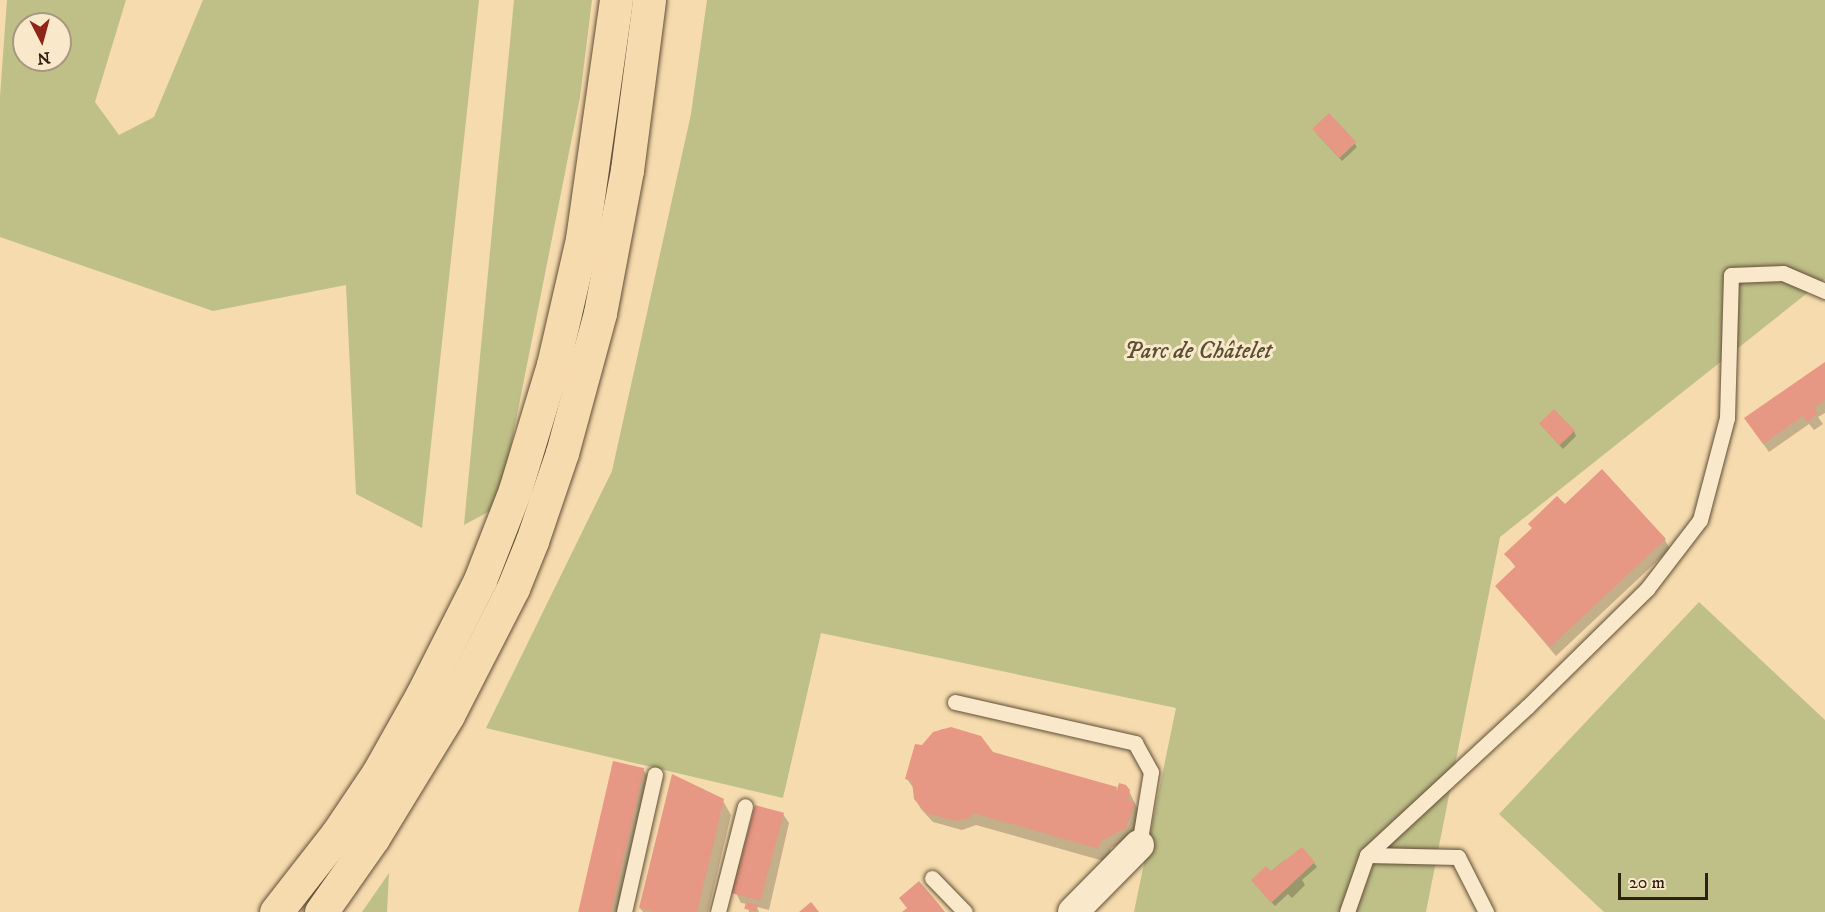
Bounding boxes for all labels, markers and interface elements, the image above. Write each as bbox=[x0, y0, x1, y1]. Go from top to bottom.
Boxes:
north arrow bbox=[12, 12, 72, 72]
text: N bbox=[36, 47, 51, 69]
park label: Parc de Châtelet bbox=[1124, 338, 1272, 366]
scale bar bbox=[1621, 861, 1711, 899]
text: 20 m bbox=[1629, 872, 1665, 894]

